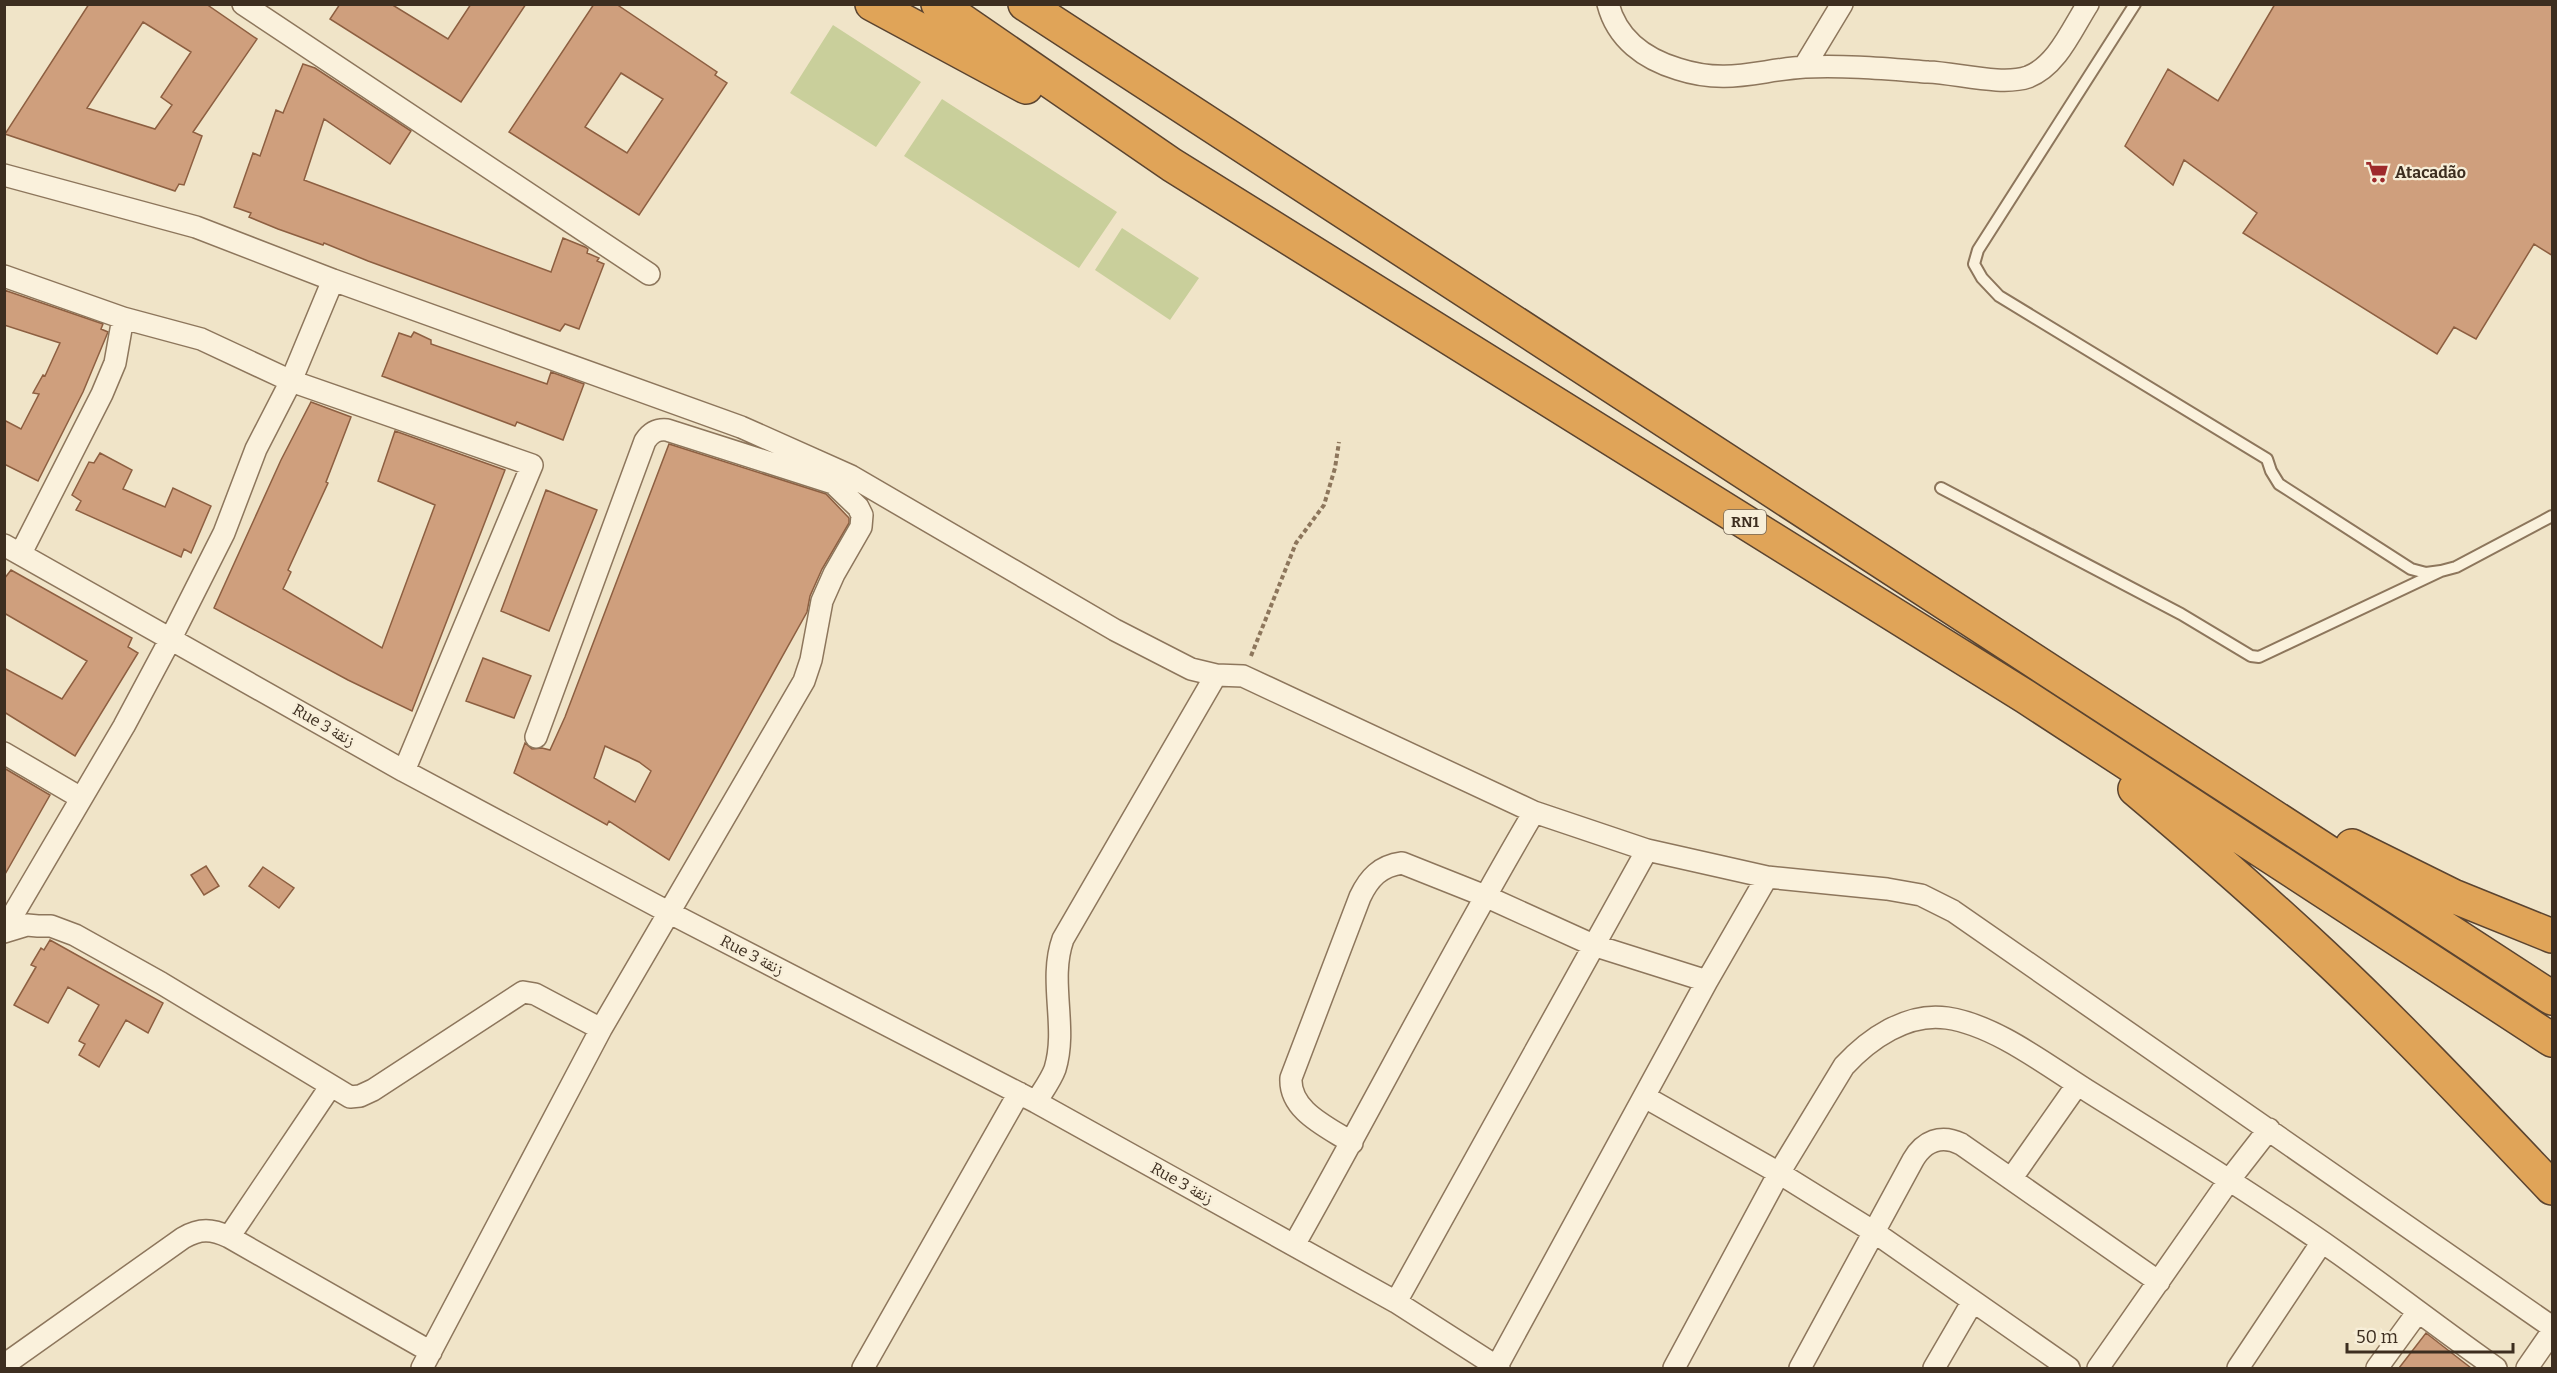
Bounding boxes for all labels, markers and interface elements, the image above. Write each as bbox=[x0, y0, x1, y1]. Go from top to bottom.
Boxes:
supermarket icon: Atacadão bbox=[2364, 159, 2390, 185]
place label: Atacadão bbox=[2395, 163, 2466, 182]
road number: RN1 bbox=[1724, 510, 1766, 534]
street label: Rue 3 زنقة bbox=[290, 700, 358, 750]
street label: Rue 3 زنقة bbox=[717, 931, 787, 979]
street label: Rue 3 زنقة bbox=[1147, 1158, 1217, 1208]
scale bar bbox=[2347, 1316, 2514, 1354]
text: 50 m bbox=[2356, 1326, 2398, 1348]

